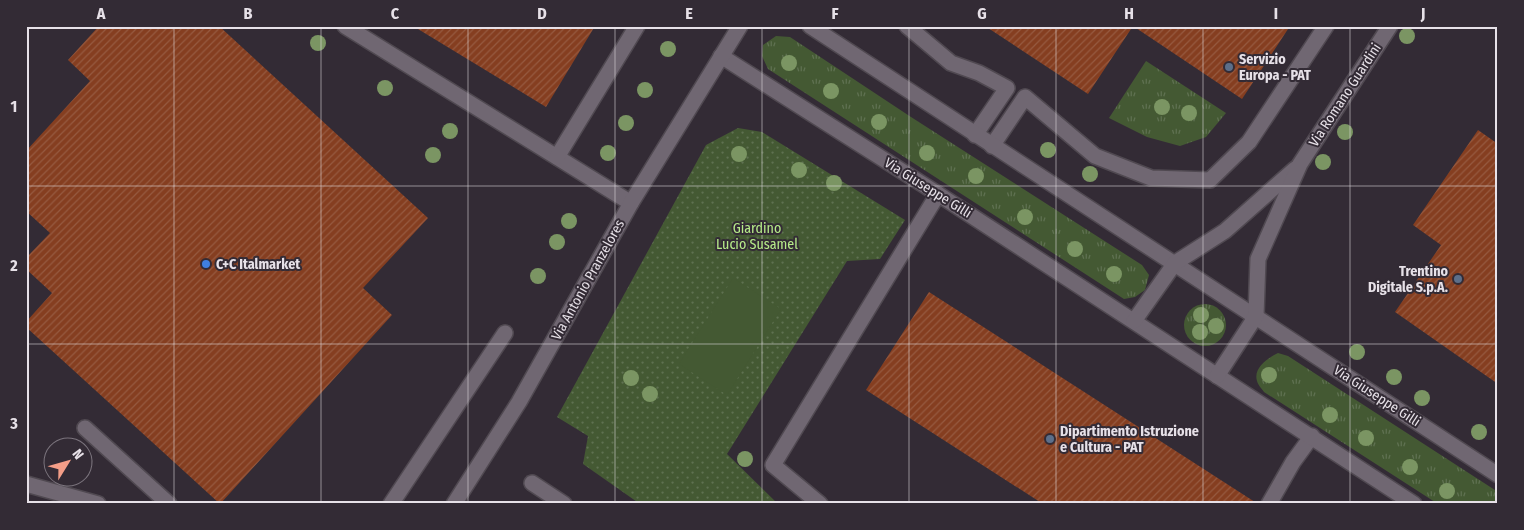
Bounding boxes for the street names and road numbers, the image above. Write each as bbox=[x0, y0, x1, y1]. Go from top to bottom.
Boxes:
street label: Via Romano Guardini bbox=[1305, 40, 1385, 150]
street label: Via Giuseppe Gilli bbox=[881, 154, 975, 222]
street label: Via Antonio Pranzelores bbox=[548, 217, 628, 343]
street label: Via Giuseppe Gilli bbox=[1330, 362, 1424, 430]

